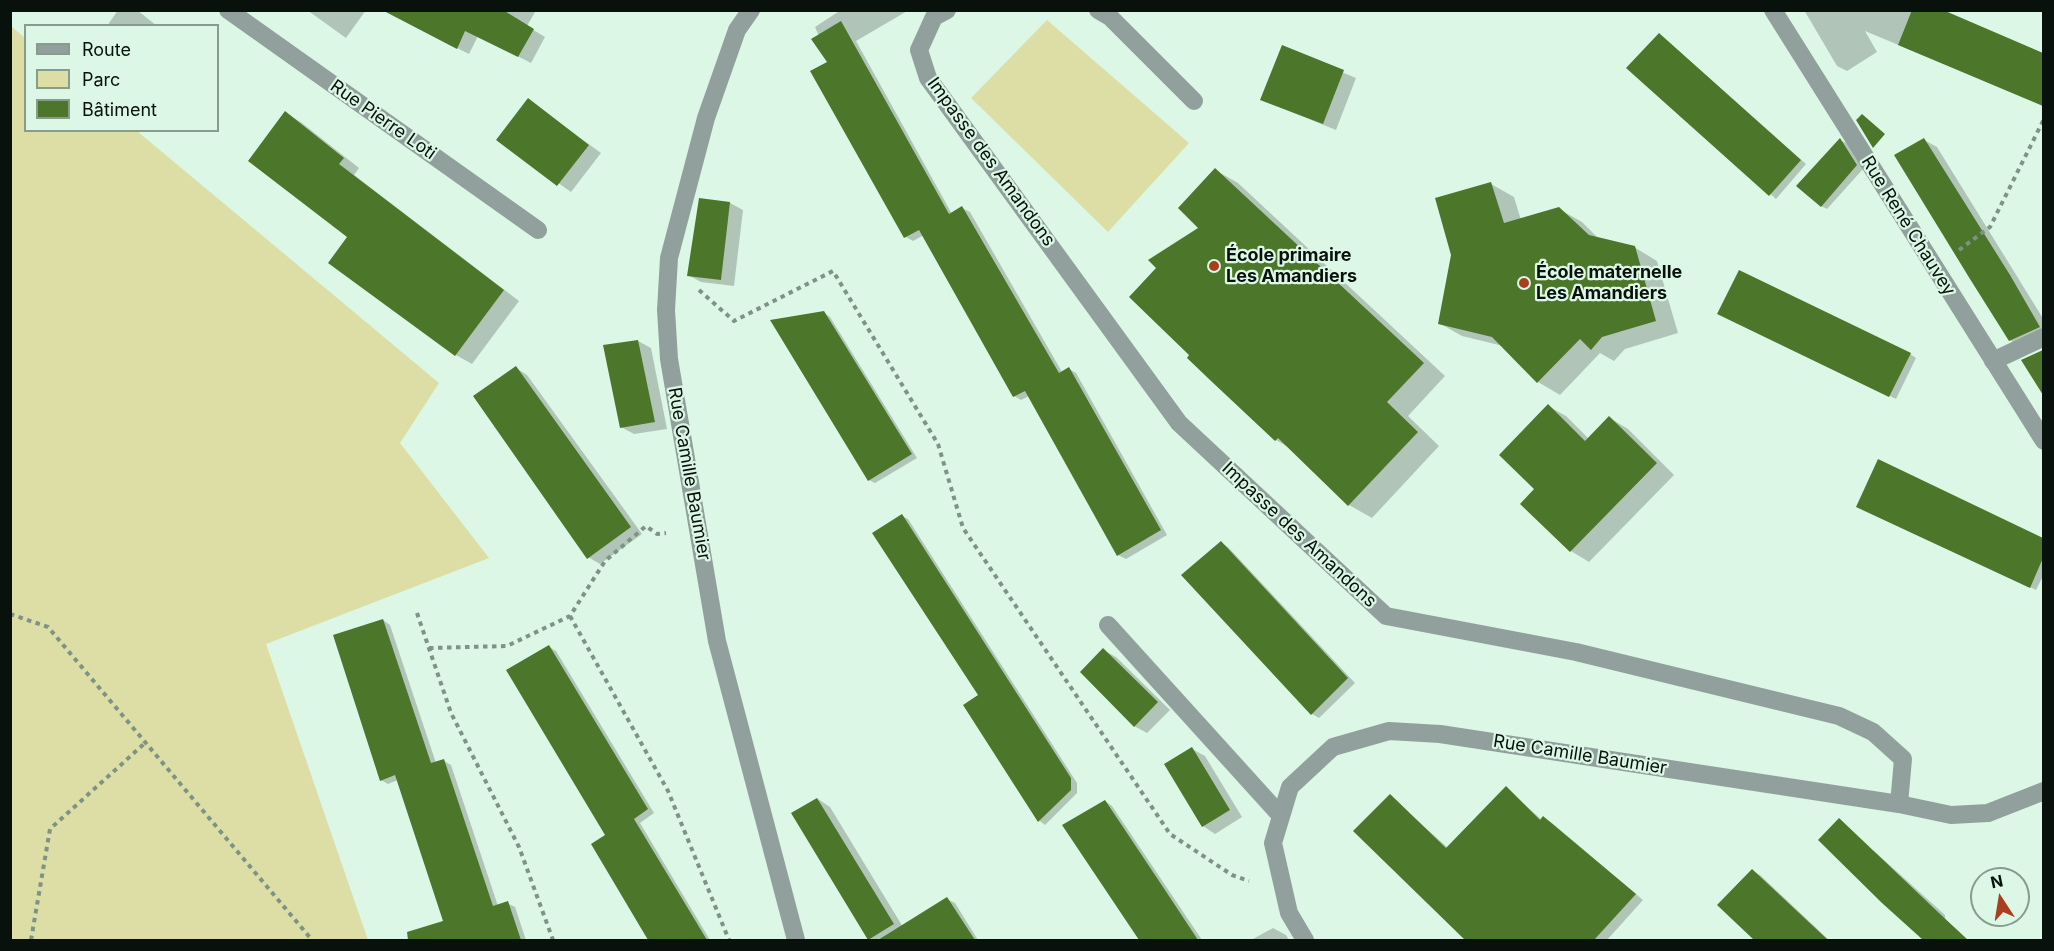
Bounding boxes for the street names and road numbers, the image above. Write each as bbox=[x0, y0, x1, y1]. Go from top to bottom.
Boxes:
street label: Impasse des Amandons bbox=[922, 73, 1060, 251]
street label: Rue Pierre Loti bbox=[326, 75, 440, 165]
street label: Rue René Chauvey bbox=[1856, 152, 1960, 300]
street label: Rue Camille Baumier bbox=[663, 386, 715, 562]
street label: Impasse des Amandons bbox=[1217, 458, 1381, 612]
street label: Rue Camille Baumier bbox=[1492, 731, 1668, 779]

